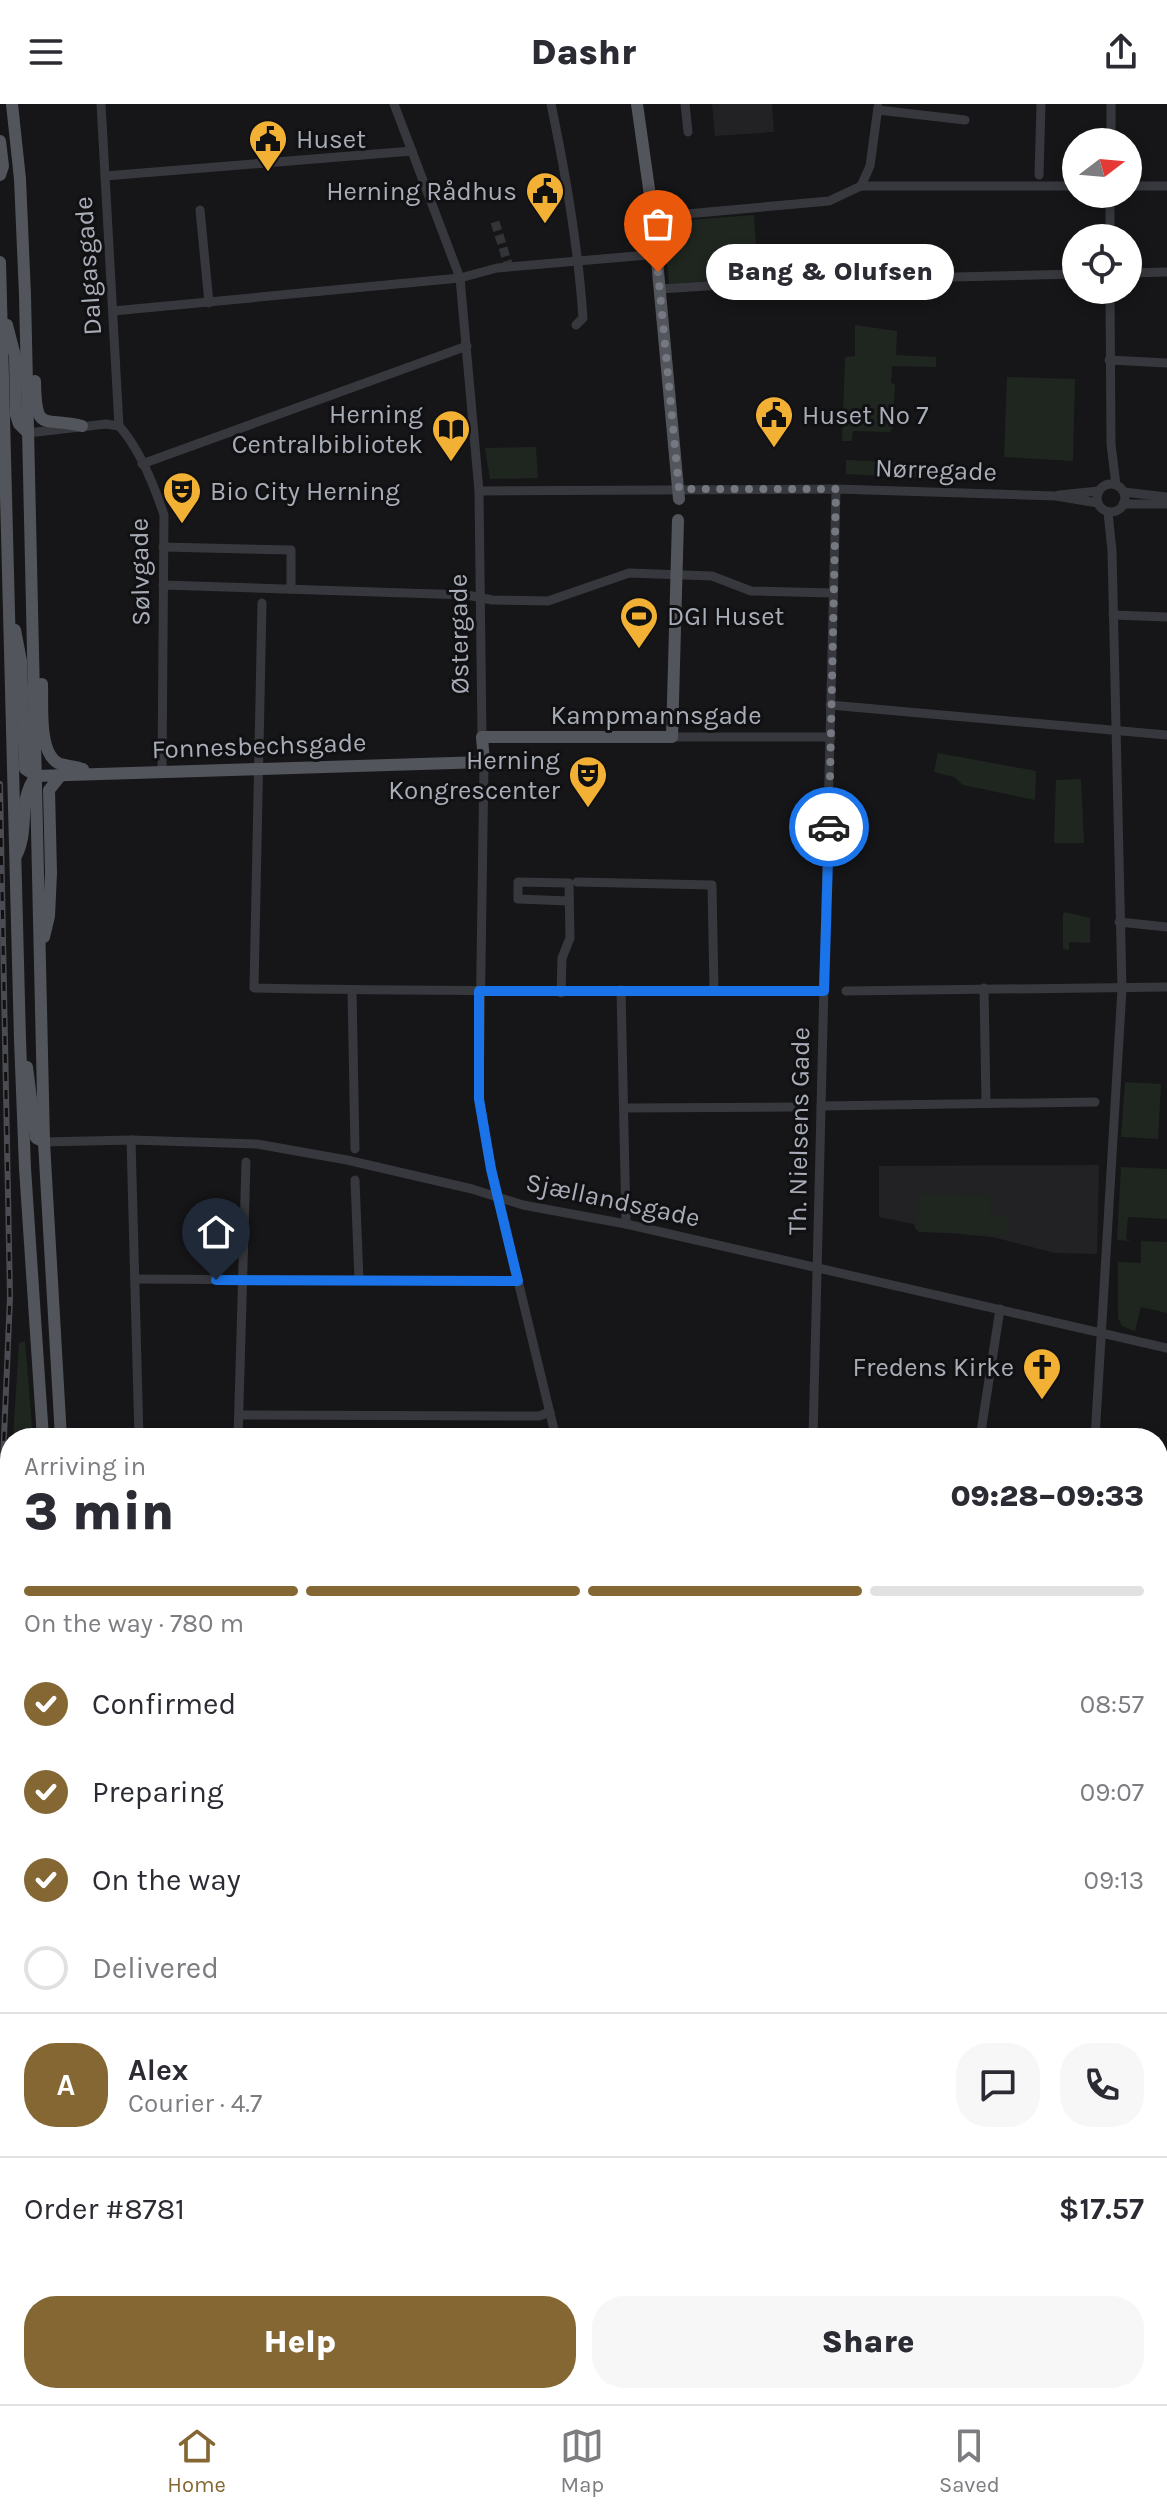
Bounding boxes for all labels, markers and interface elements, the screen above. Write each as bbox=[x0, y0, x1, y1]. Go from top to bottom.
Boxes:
icon: menu bbox=[24, 30, 68, 74]
icon: share bbox=[1099, 30, 1143, 74]
text: Dashr bbox=[531, 31, 636, 73]
public building icon: Huset bbox=[247, 118, 289, 173]
place label: Huset bbox=[296, 124, 366, 155]
north arrow bbox=[1062, 128, 1142, 208]
map controls bbox=[1062, 128, 1142, 304]
public building icon: Herning Rådhus bbox=[524, 170, 566, 225]
place label: Herning Rådhus bbox=[326, 176, 517, 207]
pin bbox=[624, 190, 692, 272]
street label: Dalgasgade bbox=[68, 196, 108, 336]
icon: bag bbox=[636, 202, 680, 246]
button: locate bbox=[1062, 224, 1142, 304]
callout: Bang & Olufsen bbox=[706, 244, 954, 300]
text: Bang & Olufsen bbox=[727, 256, 933, 287]
public building icon: Huset No 7 bbox=[753, 394, 795, 449]
place label: Herning Centralbibliotek bbox=[232, 399, 423, 460]
place label: Huset No 7 bbox=[802, 400, 928, 431]
library icon: Herning Centralbibliotek bbox=[430, 408, 472, 463]
street label: Nørregade bbox=[875, 452, 997, 488]
theatre icon: Bio City Herning bbox=[161, 470, 203, 525]
place label: Bio City Herning bbox=[210, 476, 400, 507]
street label: Sølvgade bbox=[124, 518, 156, 626]
street label: Østergade bbox=[442, 574, 476, 694]
sports icon: DGI Huset bbox=[618, 595, 660, 650]
place label: DGI Huset bbox=[667, 601, 784, 632]
street label: Kampmannsgade bbox=[550, 700, 762, 731]
street label: Fonnesbechsgade bbox=[151, 727, 367, 765]
place label: Herning Kongrescenter bbox=[388, 745, 561, 806]
theatre icon: Herning Kongrescenter bbox=[567, 754, 609, 809]
courier bbox=[789, 787, 869, 867]
icon: car bbox=[807, 805, 851, 849]
street label: Th. Nielsens Gade bbox=[782, 1027, 816, 1235]
street label: Sjællandsgade bbox=[523, 1166, 703, 1234]
pin bbox=[182, 1198, 250, 1280]
icon: home bbox=[194, 1210, 238, 1254]
church icon: Fredens Kirke bbox=[1021, 1346, 1063, 1401]
place label: Fredens Kirke bbox=[852, 1352, 1014, 1383]
text: Arriving in bbox=[24, 1451, 146, 1482]
text: 09:28–09:33 bbox=[950, 1478, 1144, 1514]
text: 3 min bbox=[24, 1481, 174, 1542]
text: On the way · 780 m bbox=[24, 1608, 244, 1639]
icon: check bbox=[24, 1682, 68, 1726]
text: Confirmed bbox=[92, 1686, 236, 1722]
text: 08:57 bbox=[1080, 1689, 1144, 1720]
icon: check bbox=[24, 1770, 68, 1814]
text: Preparing bbox=[92, 1774, 224, 1810]
text: 09:07 bbox=[1080, 1777, 1144, 1808]
icon: check bbox=[24, 1858, 68, 1902]
text: On the way bbox=[92, 1862, 241, 1898]
text: 09:13 bbox=[1084, 1865, 1144, 1896]
text: Delivered bbox=[92, 1950, 219, 1986]
button: chat bbox=[956, 2043, 1040, 2127]
button: phone bbox=[1060, 2043, 1144, 2127]
text: Alex bbox=[128, 2052, 188, 2088]
text: A bbox=[57, 2067, 75, 2103]
text: Courier · 4.7 bbox=[128, 2088, 262, 2119]
text: Order #8781 bbox=[24, 2191, 185, 2227]
text: $17.57 bbox=[1059, 2191, 1144, 2227]
button: Help bbox=[24, 2296, 576, 2388]
button: Share bbox=[592, 2296, 1144, 2388]
tab: Home bbox=[167, 2424, 226, 2498]
tab: Map bbox=[560, 2424, 604, 2498]
tab: Saved bbox=[939, 2424, 1000, 2498]

